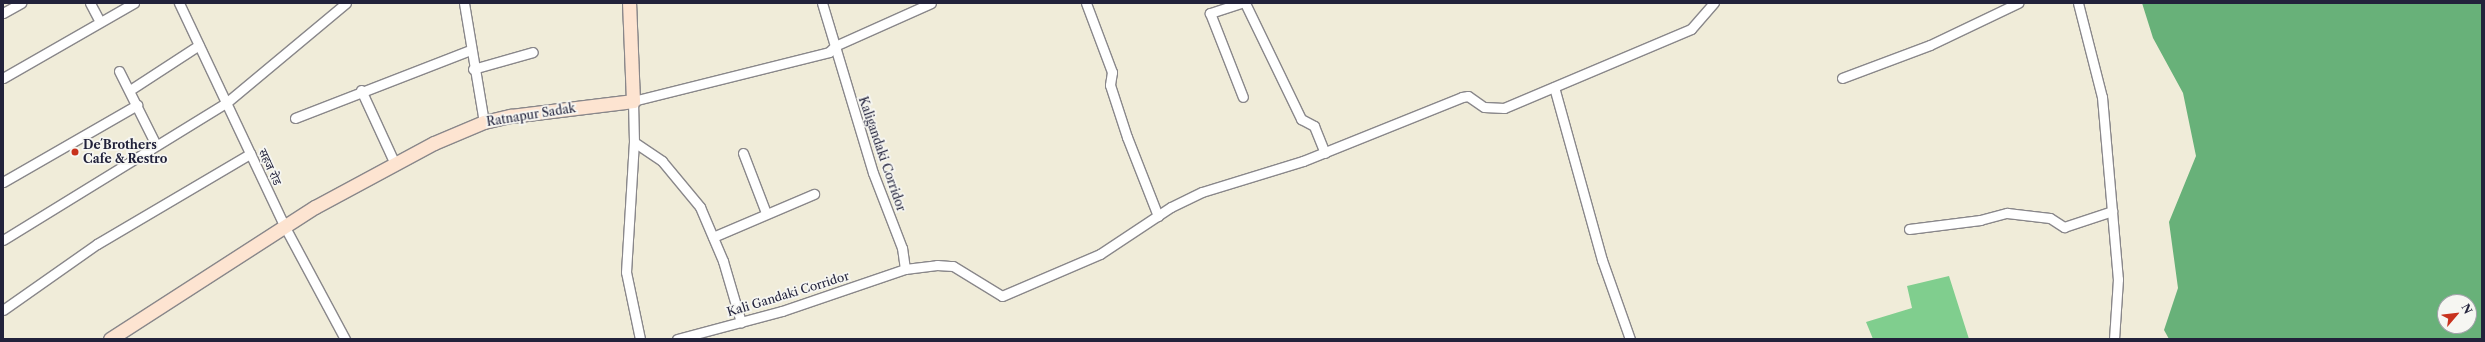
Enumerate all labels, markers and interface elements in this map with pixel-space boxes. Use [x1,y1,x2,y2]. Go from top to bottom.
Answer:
street label: Kaligandaki Corridor [856,95,908,213]
street label: Ratnapur Sadak [485,101,577,129]
place label: De´Brothers Cafe & Restro [83,138,167,166]
marker: De´Brothers Cafe & Restro [70,147,80,157]
street label: सहज रोड [255,147,285,187]
street label: Kali Gandaki Corridor [725,269,851,319]
north arrow [2437,294,2477,334]
text: N [2458,301,2475,316]

